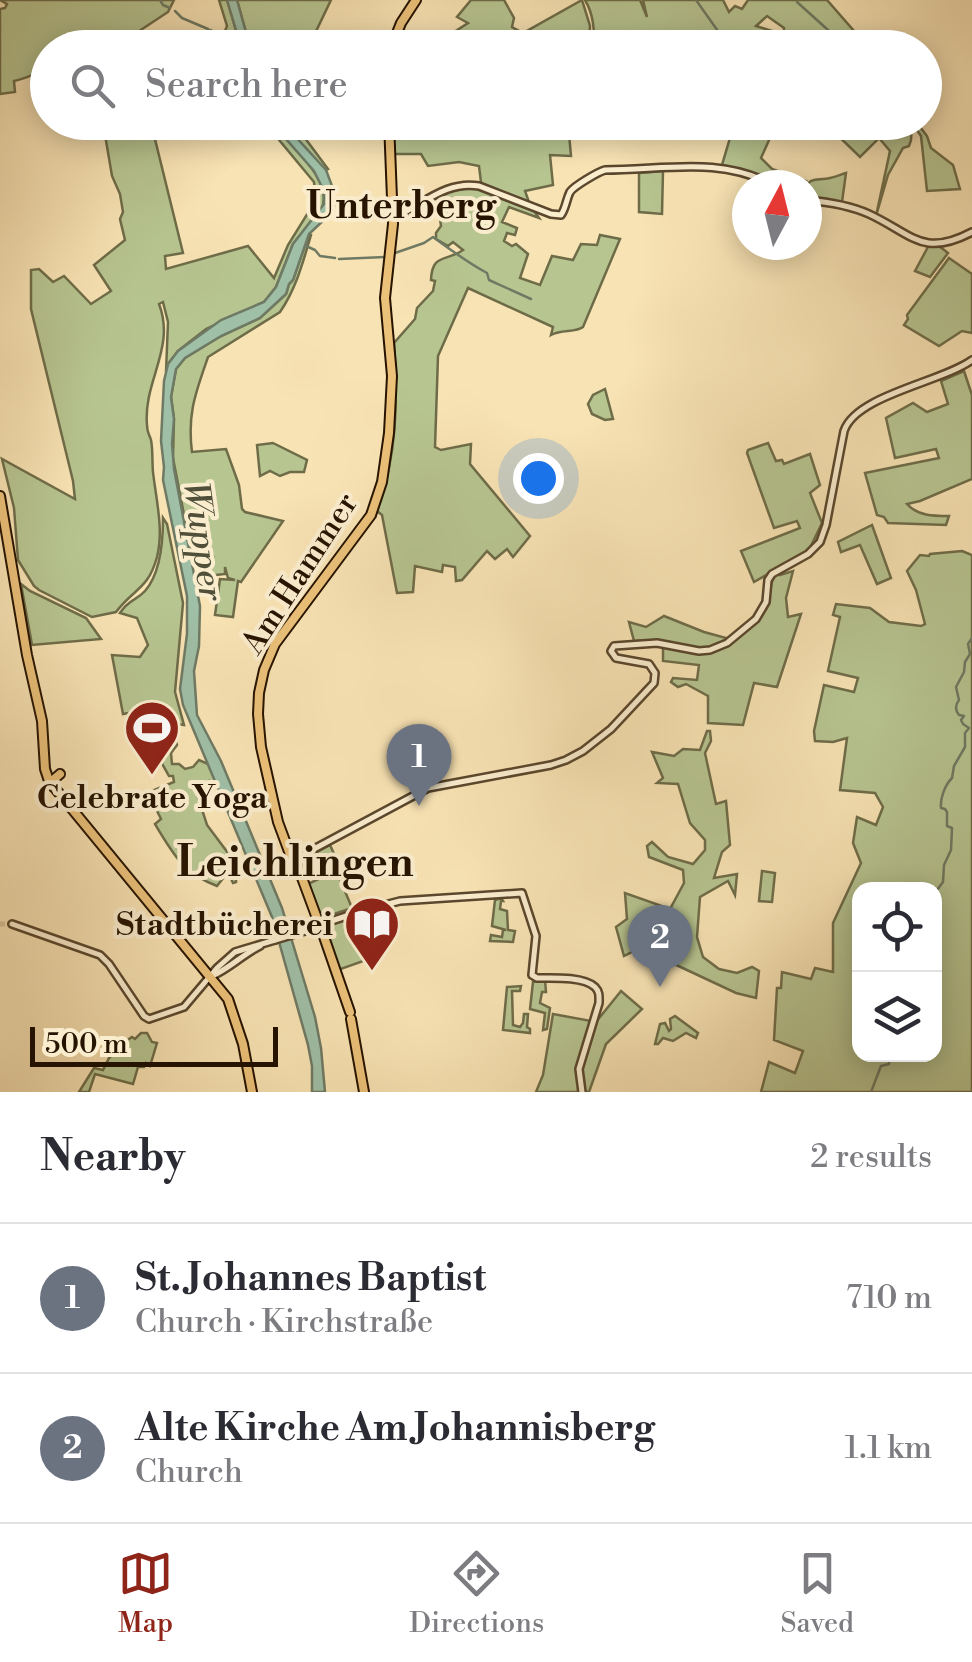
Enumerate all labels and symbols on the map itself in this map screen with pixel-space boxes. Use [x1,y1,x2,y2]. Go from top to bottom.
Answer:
north arrow [732,170,822,260]
district label: Unterberg [306,183,497,230]
your location [513,453,564,504]
water label: Wupper [173,479,232,605]
street label: Am Hammer [232,485,367,663]
sports icon: Celebrate Yoga [122,698,182,777]
pin: 1 [386,724,452,806]
place label: Celebrate Yoga [37,778,268,818]
district label: Leichlingen [176,837,414,890]
library icon: Stadtbücherei [342,894,402,973]
pin: 2 [628,904,692,987]
place label: Stadtbücherei [116,905,333,945]
scale bar [30,1022,278,1066]

